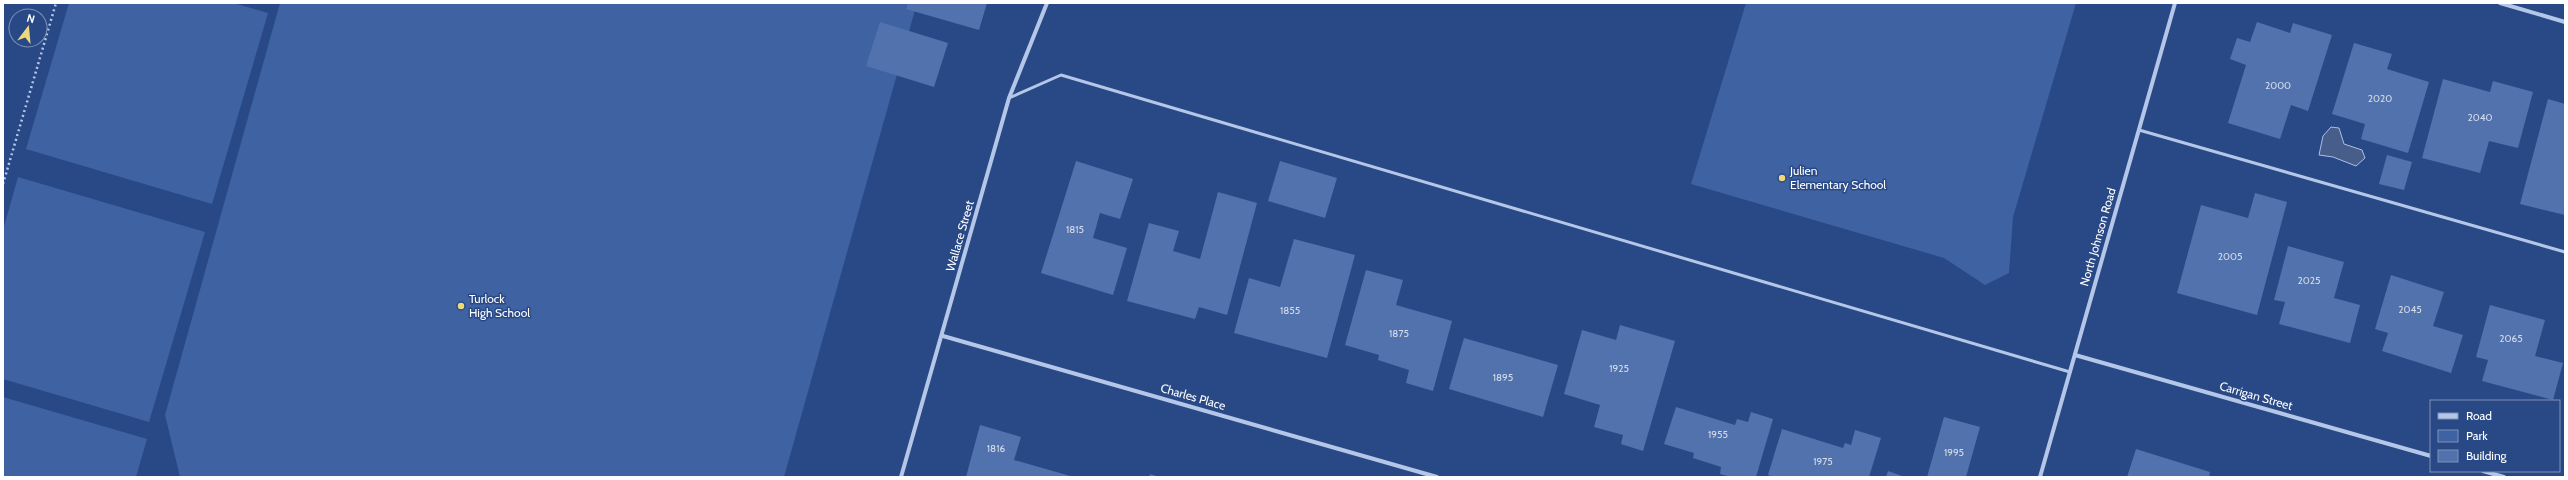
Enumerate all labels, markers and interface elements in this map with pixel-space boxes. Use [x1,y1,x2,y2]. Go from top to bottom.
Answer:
north arrow [8,8,48,48]
text: N [25,11,36,26]
house number: 2000 [2265,79,2291,92]
house number: 2020 [2368,92,2392,105]
house number: 2040 [2468,111,2493,124]
place label: Julien Elementary School [1789,163,1886,192]
marker: Julien Elementary School [1777,173,1787,183]
street label: North Johnson Road [2076,186,2119,288]
street label: Wallace Street [942,199,977,273]
house number: 1815 [1066,223,1084,236]
house number: 2005 [2218,250,2242,263]
house number: 2025 [2298,274,2320,287]
place label: Turlock High School [469,291,530,320]
marker: Turlock High School [456,301,466,311]
house number: 2045 [2398,303,2422,316]
house number: 1855 [1280,304,1300,317]
house number: 1875 [1389,327,1409,340]
house number: 2065 [2499,332,2523,345]
house number: 1925 [1609,362,1629,375]
house number: 1895 [1493,371,1513,384]
street label: Carrigan Street [2218,378,2294,413]
street label: Charles Place [1159,380,1227,413]
legend [2430,400,2560,472]
text: Road [2466,408,2492,423]
house number: 1955 [1708,428,1728,441]
text: Park [2466,428,2488,443]
house number: 1816 [987,442,1005,455]
house number: 1995 [1944,446,1964,459]
text: Building [2466,448,2508,463]
house number: 1975 [1813,455,1833,468]

